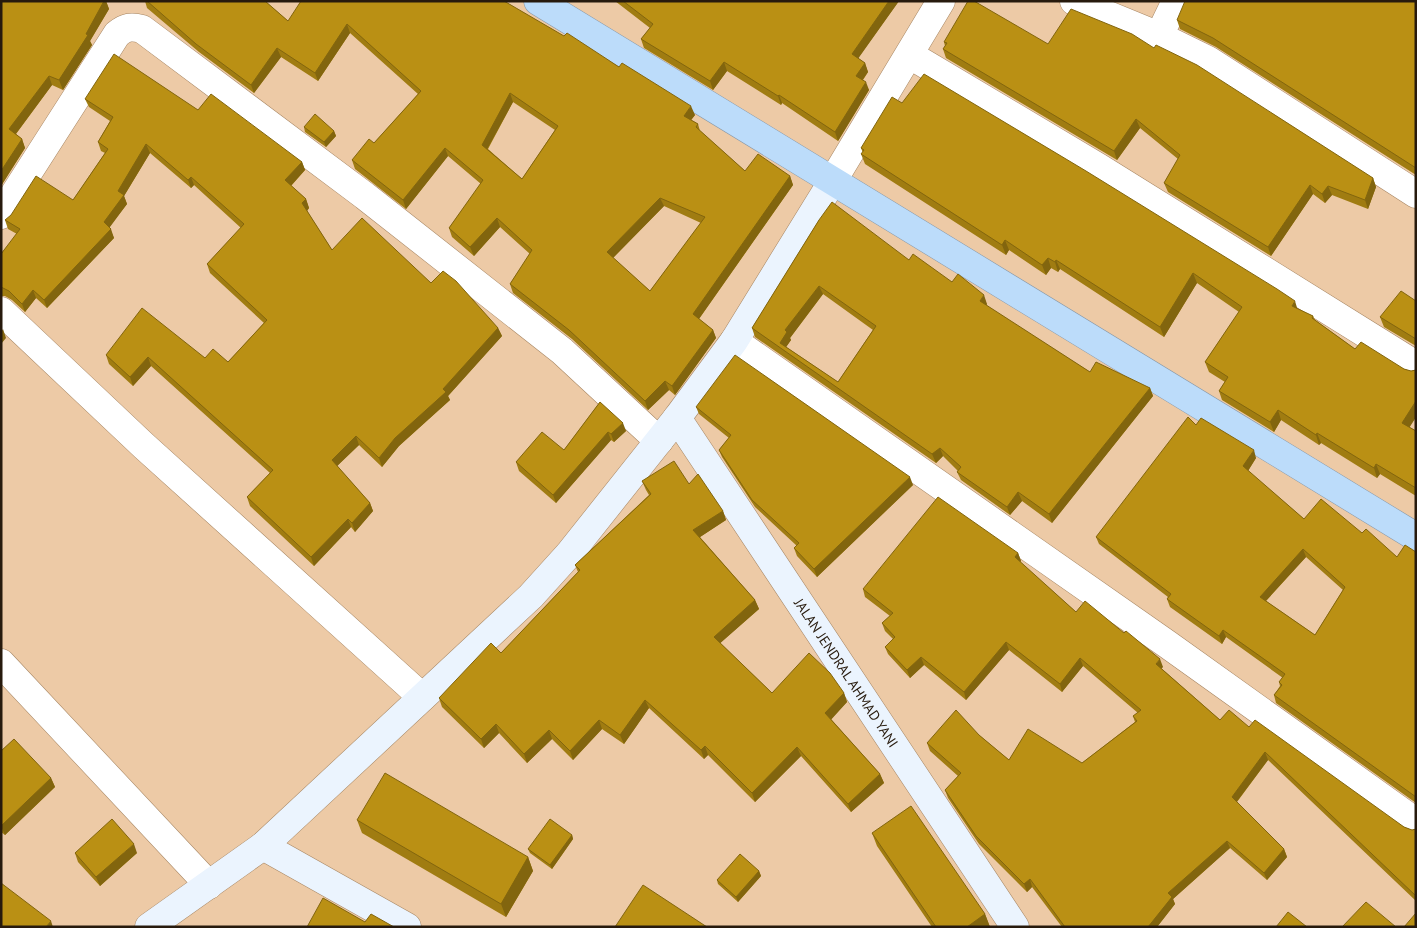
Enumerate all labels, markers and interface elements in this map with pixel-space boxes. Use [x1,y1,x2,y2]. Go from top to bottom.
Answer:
street label: JALAN JENDRAL AHMAD YANI [790,594,902,751]

